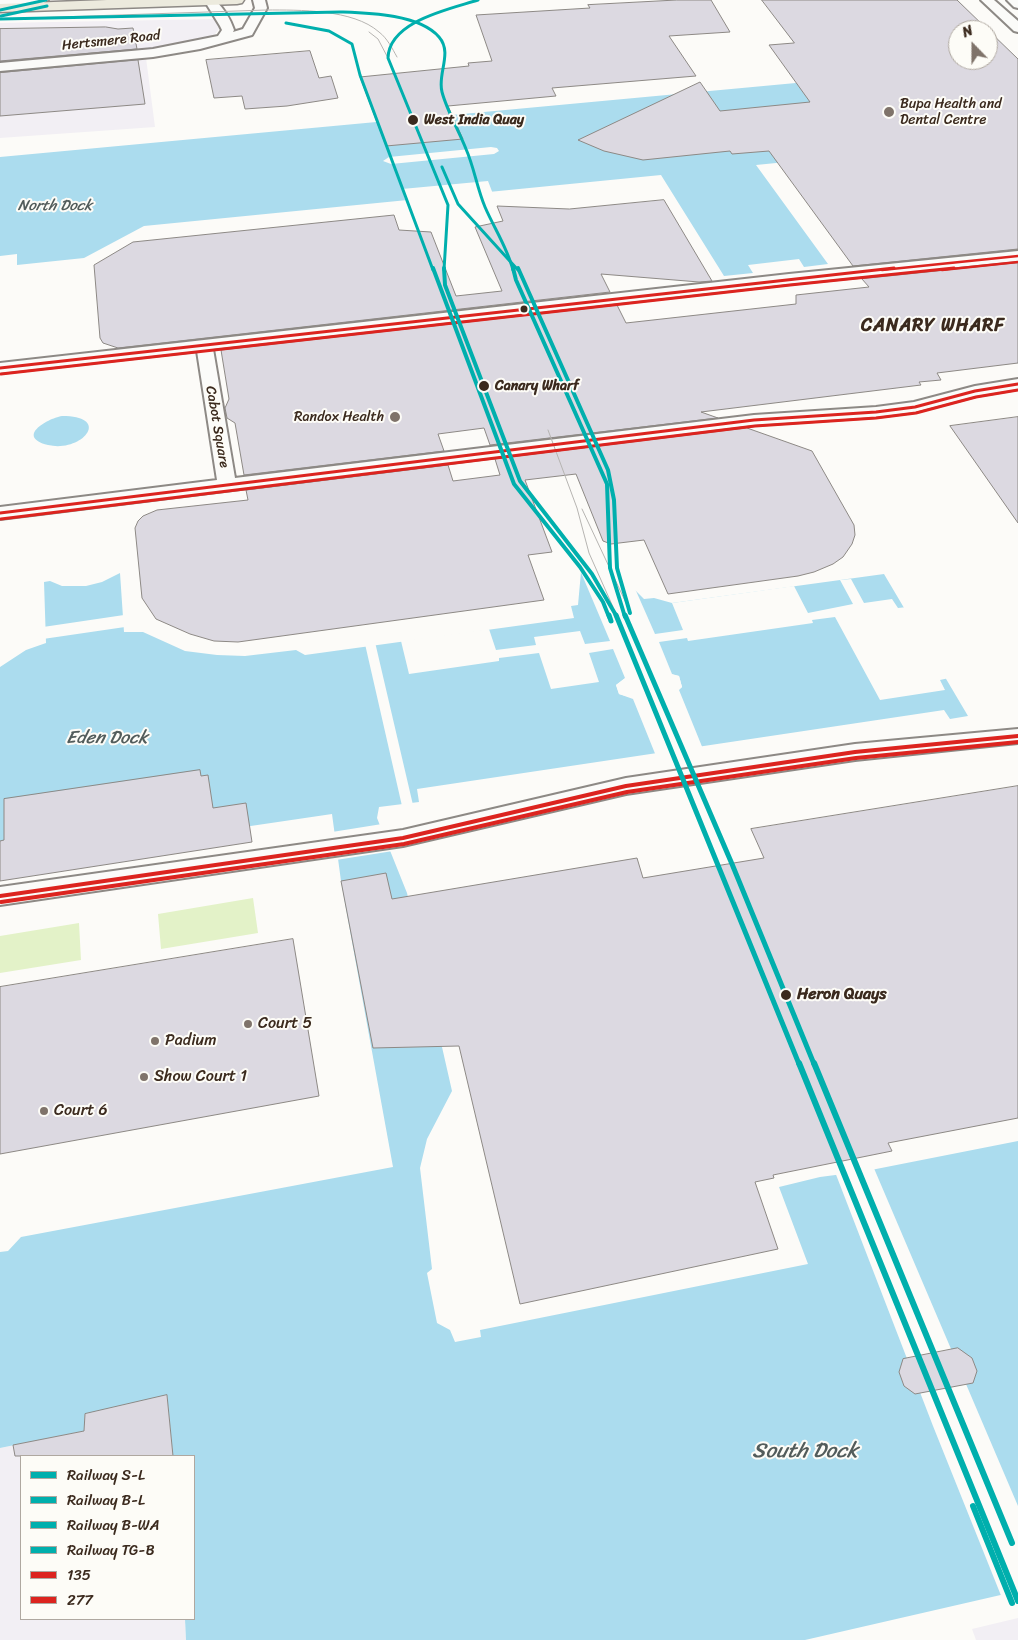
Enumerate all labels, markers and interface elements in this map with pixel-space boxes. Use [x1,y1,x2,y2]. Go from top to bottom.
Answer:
text: N [958,18,977,45]
north arrow [948,20,998,70]
street label: Hertsmere Road [61,27,161,55]
place label: Bupa Health and Dental Centre [900,96,1002,128]
marker: Bupa Health and Dental Centre [882,105,896,119]
place label: West India Quay [424,112,524,128]
marker: West India Quay [406,113,420,127]
water label: North Dock [18,197,92,215]
unlabelled marker [519,304,529,314]
district label: CANARY WHARF [860,315,1006,337]
place label: Canary Wharf [495,378,579,394]
marker: Canary Wharf [477,379,491,393]
street label: Cabot Square [202,385,232,469]
place label: Randox Health [294,409,384,425]
marker: Randox Health [388,410,402,424]
water label: Eden Dock [66,727,148,749]
place label: Heron Quays [797,985,887,1005]
marker: Heron Quays [779,988,793,1002]
place label: Court 5 [258,1014,312,1034]
marker: Court 5 [242,1018,254,1030]
place label: Padium [165,1031,216,1051]
marker: Padium [149,1035,161,1047]
place label: Show Court 1 [154,1067,247,1087]
marker: Show Court 1 [138,1071,150,1083]
place label: Court 6 [54,1101,107,1121]
marker: Court 6 [38,1105,50,1117]
water label: South Dock [752,1439,858,1465]
legend [20,1455,195,1620]
text: Railway S-L [67,1462,145,1488]
text: Railway B-L [67,1487,145,1513]
text: Railway B-WA [67,1512,160,1538]
text: Railway TG-B [67,1537,155,1563]
text: 135 [67,1562,91,1588]
text: 277 [67,1587,93,1613]

